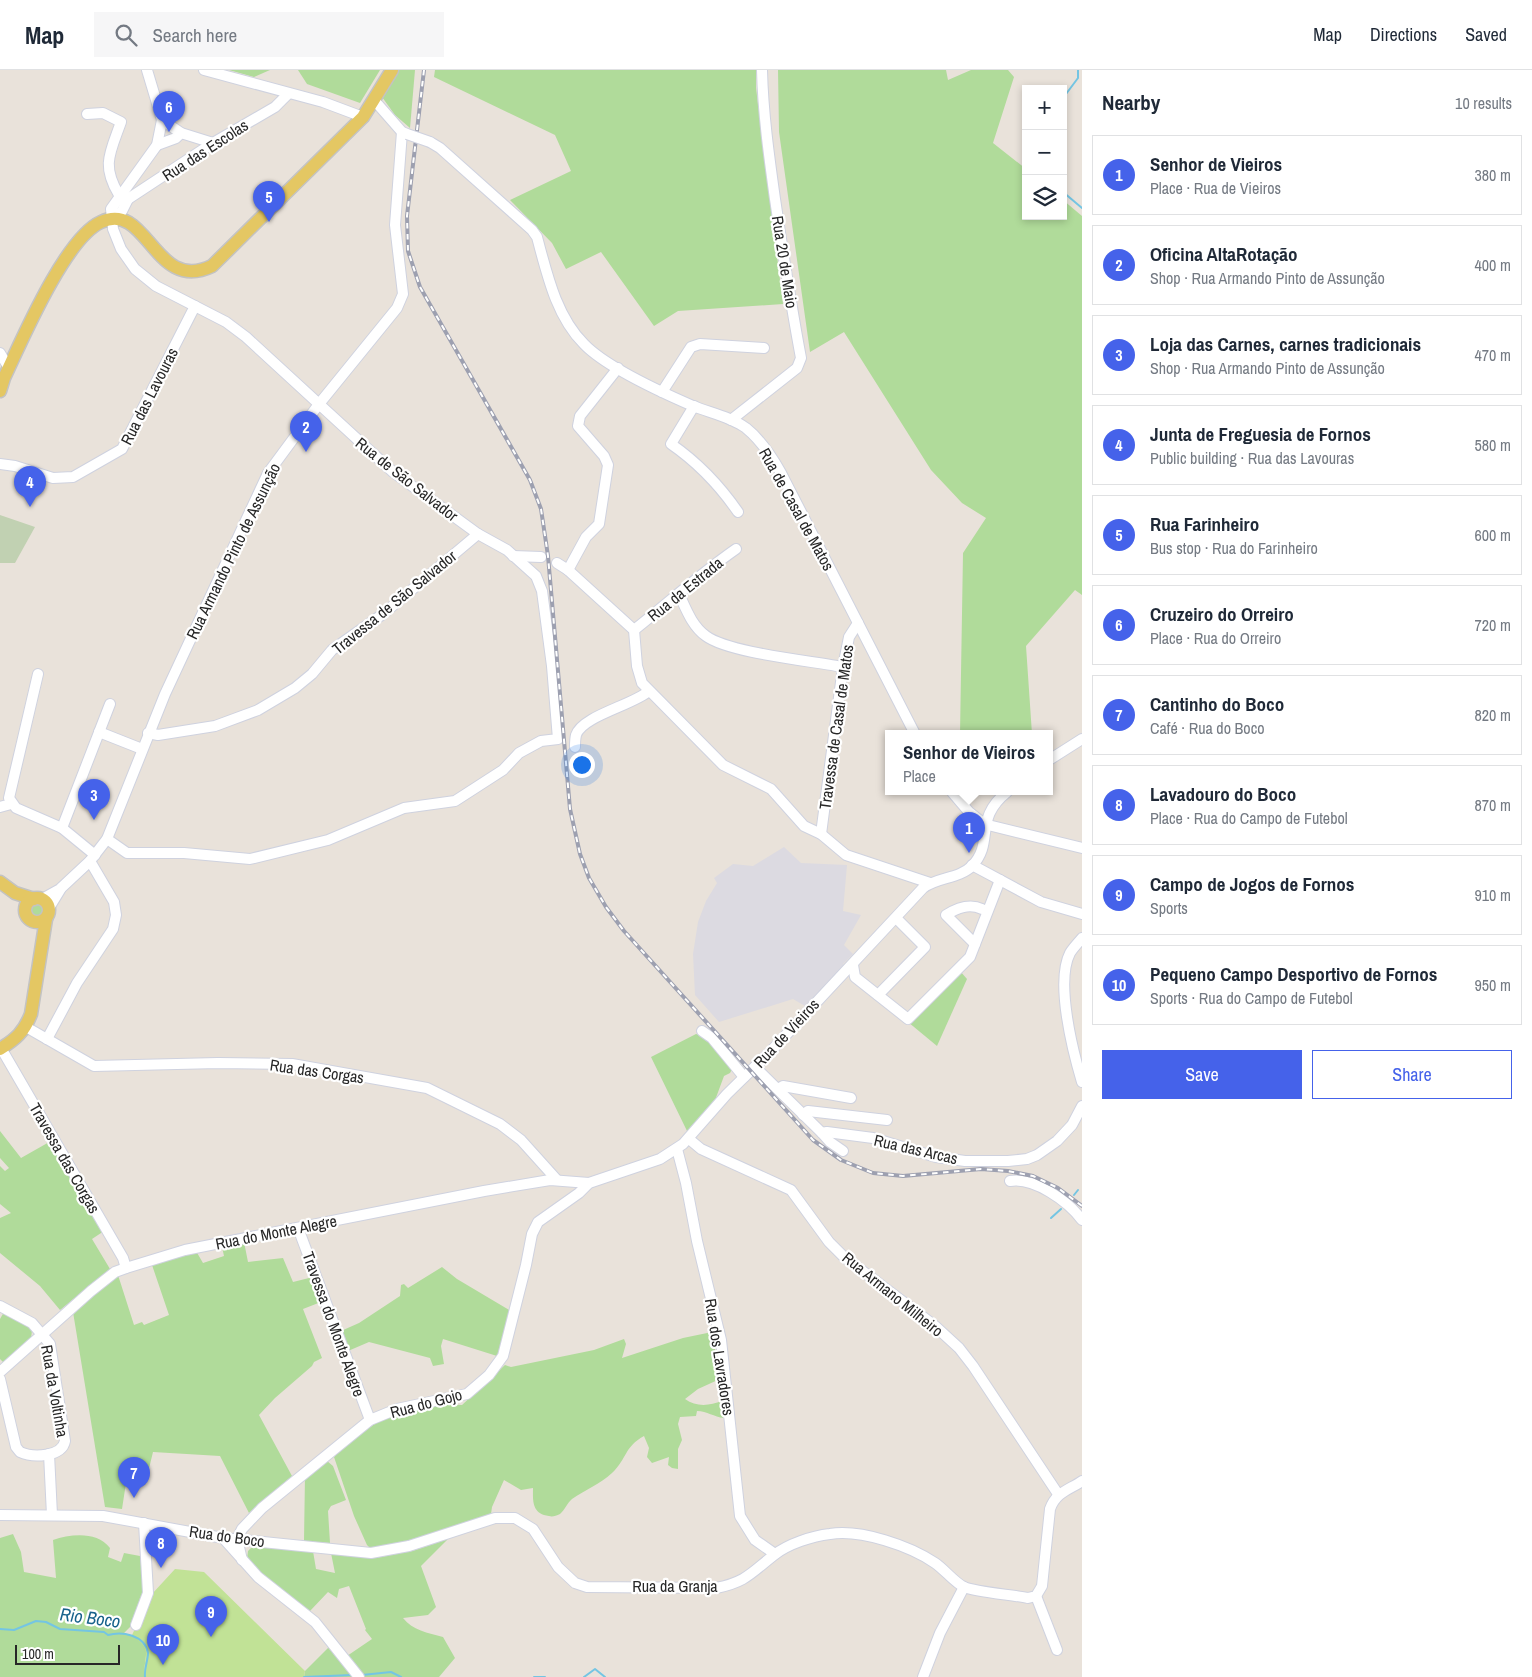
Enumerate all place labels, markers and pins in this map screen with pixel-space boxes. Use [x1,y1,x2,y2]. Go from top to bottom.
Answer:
pin: 6 [153,91,185,132]
pin: 5 [253,181,285,222]
pin: 2 [290,411,322,452]
pin: 4 [14,466,46,507]
pin: 3 [78,779,110,820]
pin: 1 [953,812,985,853]
pin: 7 [118,1457,150,1498]
pin: 8 [145,1527,177,1568]
pin: 9 [195,1596,227,1637]
pin: 10 [147,1624,179,1665]

